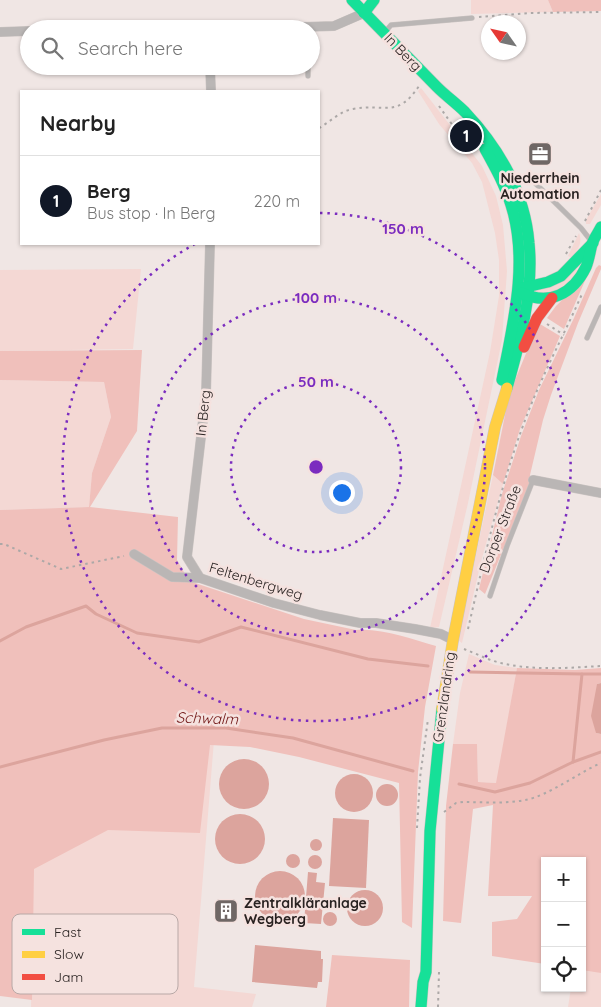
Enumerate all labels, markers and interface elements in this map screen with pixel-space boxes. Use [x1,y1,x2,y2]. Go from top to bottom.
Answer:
north arrow [481,15,526,60]
search box [20,20,320,75]
street label: In Berg [380,29,426,75]
icon: search [38,34,66,62]
text: Search here [78,36,183,60]
text: Nearby [40,110,116,136]
pin: 1 [450,117,482,155]
office icon: Niederrhein Automation [527,141,553,167]
place label: Niederrhein Automation [500,169,580,203]
text: Berg [87,179,131,203]
text: 1 [53,191,59,211]
text: 220 m [254,191,300,211]
text: Bus stop · In Berg [87,203,215,223]
text: 150 m [382,219,424,238]
text: 100 m [295,288,337,307]
text: 50 m [298,372,334,391]
street label: In Berg [192,389,214,437]
centre of rings [307,458,325,476]
your location [329,480,355,506]
street label: Dorper Straße [475,483,525,575]
street label: Feltenbergweg [207,558,305,604]
street label: Grenzlandring [429,651,459,743]
water label: Schwalm [176,707,239,729]
map controls [541,857,586,992]
button: + [541,857,586,902]
place label: Zentralkläranlage Wegberg [244,894,367,928]
building icon: Zentralkläranlage Wegberg [213,898,239,924]
button: − [541,902,586,947]
legend [12,914,178,994]
text: Fast [54,923,82,941]
text: Slow [54,945,84,963]
button: locate [541,947,586,992]
text: Jam [54,968,83,986]

